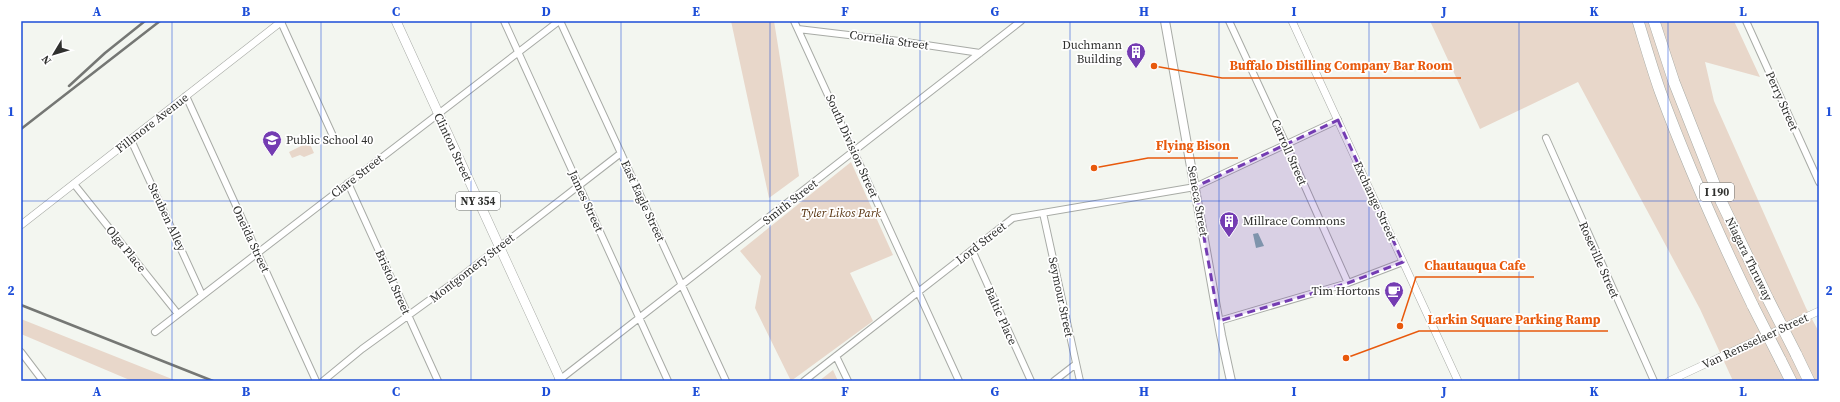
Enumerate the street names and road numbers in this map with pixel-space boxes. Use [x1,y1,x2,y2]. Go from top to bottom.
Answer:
street label: Cornelia Street [848,27,930,53]
street label: Perry Street [1762,69,1802,133]
street label: Fillmore Avenue [112,90,192,156]
street label: South Division Street [822,92,882,200]
street label: Clinton Street [430,110,476,184]
street label: Carroll Street [1267,116,1311,188]
street label: Clare Street [328,151,386,201]
street label: East Eagle Street [617,158,669,244]
street label: Exchange Street [1350,159,1400,243]
street label: Seneca Street [1184,164,1212,238]
street label: James Street [564,167,607,234]
street label: Smith Street [759,175,821,228]
street label: Steuben Alley [144,180,190,254]
road number: I 190 [1700,183,1734,201]
road number: NY 354 [456,192,500,210]
street label: Oneida Street [229,203,274,275]
street label: Niagara Thruway [1722,214,1777,304]
street label: Lord Street [953,218,1009,268]
street label: Roseville Street [1575,219,1623,301]
street label: Olga Place [102,222,150,276]
street label: Montgomery Street [426,230,518,306]
street label: Bristol Street [372,247,414,317]
street label: Seymour Street [1045,255,1077,339]
street label: Baltic Place [981,284,1021,348]
street label: Van Rensselaer Street [1699,309,1811,373]

